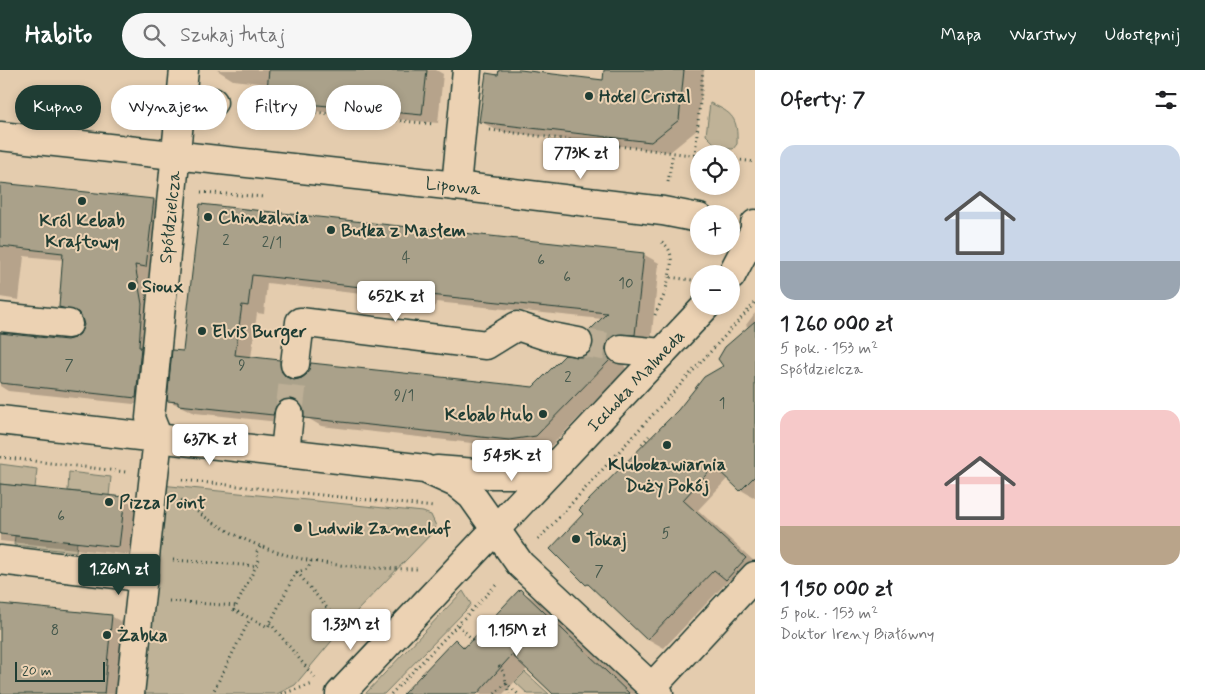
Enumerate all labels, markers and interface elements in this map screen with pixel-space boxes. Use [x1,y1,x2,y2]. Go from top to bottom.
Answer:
search box [122,13,472,58]
text: Habito [25,20,92,51]
icon: search [140,21,168,49]
text: Szukaj tutaj [180,23,285,48]
text: Mapa [941,23,982,47]
text: Warstwy [1010,23,1077,47]
text: Udostępnij [1105,23,1180,47]
chip: Kupno [15,85,101,130]
chip: Wynajem [111,85,227,130]
chip: Filtry [237,85,316,130]
chip: Nowe [326,85,401,130]
place label: Hotel Cristal [599,85,691,109]
text: Oferty: 7 [780,86,865,114]
icon: filters [1152,86,1180,114]
marker: Hotel Cristal [583,90,595,102]
pin: 773K zł [535,138,627,180]
text: 773K zł [554,143,608,164]
map controls [690,145,740,315]
button: locate [690,145,740,195]
street label: Spółdzielcza [154,169,187,265]
street label: Lipowa [424,172,482,202]
icon: home [935,178,1025,268]
marker: Król Kebab Kraftowy [76,195,88,207]
button: + [690,205,740,255]
place label: Chinkalnia [218,206,309,230]
place label: Król Kebab Kraftowy [39,209,125,254]
marker: Chinkalnia [202,211,214,223]
place label: Bułka z Masłem [341,219,466,243]
marker: Bułka z Masłem [325,224,337,236]
house number: 2 [222,231,230,251]
house number: 2/1 [262,233,282,253]
house number: 4 [402,248,411,268]
house number: 6 [537,251,545,271]
button: − [690,265,740,315]
house number: 6 [563,268,571,288]
house number: 10 [618,274,634,294]
place label: Sioux [142,275,184,299]
marker: Sioux [126,280,138,292]
pin: 652K zł [350,280,442,323]
text: 652K zł [368,286,424,307]
text: 1 260 000 zł [780,310,893,338]
place label: Elvis Burger [212,320,307,346]
marker: Elvis Burger [196,325,208,337]
street label: Icchoka Malmeda [582,325,691,438]
text: 5 pok. · 153 m² [780,338,878,359]
house number: 7 [64,356,74,376]
house number: 9 [238,356,246,376]
text: Spółdzielcza [780,359,863,380]
house number: 2 [564,368,572,388]
house number: 9/1 [394,386,414,406]
house number: 1 [719,394,725,414]
place label: Kebab Hub [445,403,533,427]
marker: Kebab Hub [537,408,549,420]
pin: 637K zł [164,424,256,466]
text: 637K zł [183,429,237,450]
marker: Klubokawiarnia Duży Pokój [661,439,673,451]
pin: 545K zł [466,440,558,482]
icon: home [935,443,1025,533]
text: 545K zł [483,445,541,466]
place label: Klubokawiarnia Duży Pokój [608,453,726,498]
place label: Pizza Point [119,491,206,515]
marker: Pizza Point [103,496,115,508]
house number: 6 [57,507,65,527]
place label: Ludwik Zamenhof [308,517,451,541]
marker: Ludwik Zamenhof [292,522,304,534]
house number: 5 [661,524,671,544]
place label: Tokaj [586,528,626,552]
marker: Tokaj [570,533,582,545]
pin: 1.26M zł [67,554,171,596]
text: 1.26M zł [89,559,149,580]
house number: 7 [594,562,604,582]
text: 1 150 000 zł [780,575,893,603]
text: 5 pok. · 153 m² [780,603,878,624]
pin: 1.33M zł [299,608,403,651]
text: 1.33M zł [323,614,379,635]
pin: 1.15M zł [465,614,569,657]
text: 1.15M zł [488,620,546,641]
house number: 8 [51,621,59,641]
place label: Żabka [117,624,168,648]
text: Doktor Ireny Białówny [780,624,934,645]
marker: Żabka [101,629,113,641]
scale bar [15,659,105,682]
text: 20 m [22,662,52,680]

